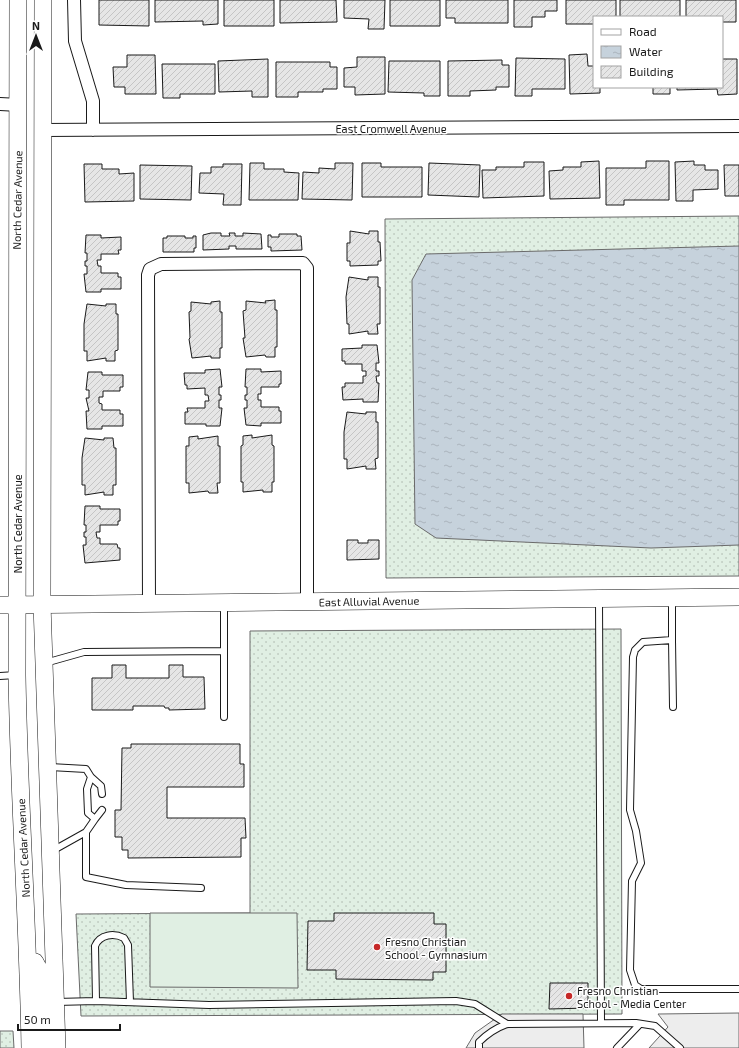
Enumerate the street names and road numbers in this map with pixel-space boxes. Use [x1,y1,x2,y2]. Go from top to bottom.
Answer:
street label: East Cromwell Avenue [335,122,447,135]
street label: North Cedar Avenue [10,150,24,250]
street label: North Cedar Avenue [11,474,24,574]
street label: East Alluvial Avenue [319,594,419,608]
street label: North Cedar Avenue [14,798,32,898]

